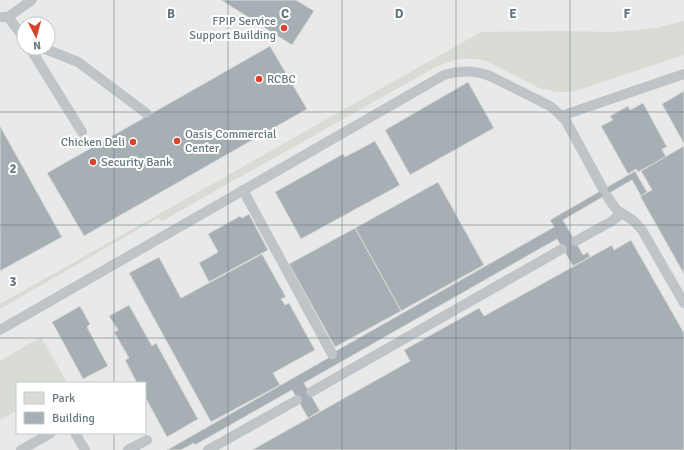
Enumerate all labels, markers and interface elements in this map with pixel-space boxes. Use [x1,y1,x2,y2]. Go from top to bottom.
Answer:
text: B [167,6,175,22]
text: C [281,6,289,22]
text: D [395,6,404,22]
text: E [509,6,517,22]
text: F [624,6,631,22]
place label: FPIP Service Support Building [189,14,276,43]
north arrow [16,16,56,56]
marker: FPIP Service Support Building [279,23,289,33]
text: N [33,39,41,52]
place label: RCBC [267,72,296,87]
marker: RCBC [254,74,264,84]
place label: Oasis Commercial Center [185,127,277,156]
place label: Chicken Deli [61,135,125,150]
marker: Oasis Commercial Center [172,136,182,146]
marker: Chicken Deli [128,137,138,147]
place label: Security Bank [101,155,172,170]
marker: Security Bank [88,157,98,167]
text: 2 [9,161,17,177]
text: 3 [9,274,17,290]
legend [16,382,146,434]
text: Park [52,391,75,406]
text: Building [52,411,95,426]

